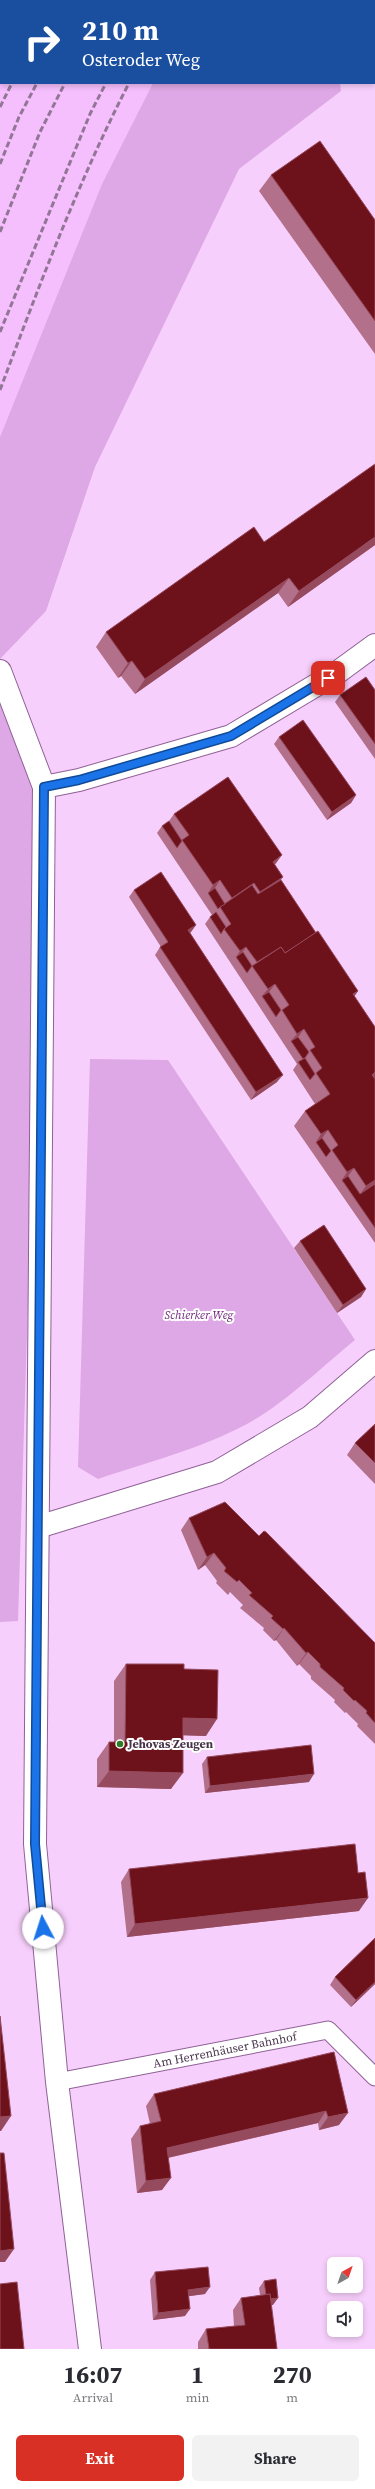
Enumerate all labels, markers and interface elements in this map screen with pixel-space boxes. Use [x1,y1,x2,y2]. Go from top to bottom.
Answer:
text: 210 m [82,11,159,49]
icon: right [16,16,68,68]
text: Osteroder Weg [82,47,200,72]
pin [311,661,345,695]
icon: arrive [317,667,339,689]
park label: Schierker Weg [165,1307,235,1323]
place label: Jehovas Zeugen [127,1736,214,1752]
marker: Jehovas Zeugen [115,1739,125,1749]
position arrow [22,1907,64,1949]
street label: Am Herrenhäuser Bahnhof [152,2028,300,2072]
north arrow [327,2257,363,2293]
map controls [327,2257,363,2337]
button: sound [327,2301,363,2337]
text: 16:07 [63,2358,123,2391]
text: 1 [191,2358,204,2391]
text: 270 [273,2358,312,2391]
text: Arrival [73,2389,113,2406]
text: min [186,2389,209,2406]
text: m [286,2389,298,2406]
button: Exit [16,2435,184,2481]
button: Share [192,2435,359,2481]

